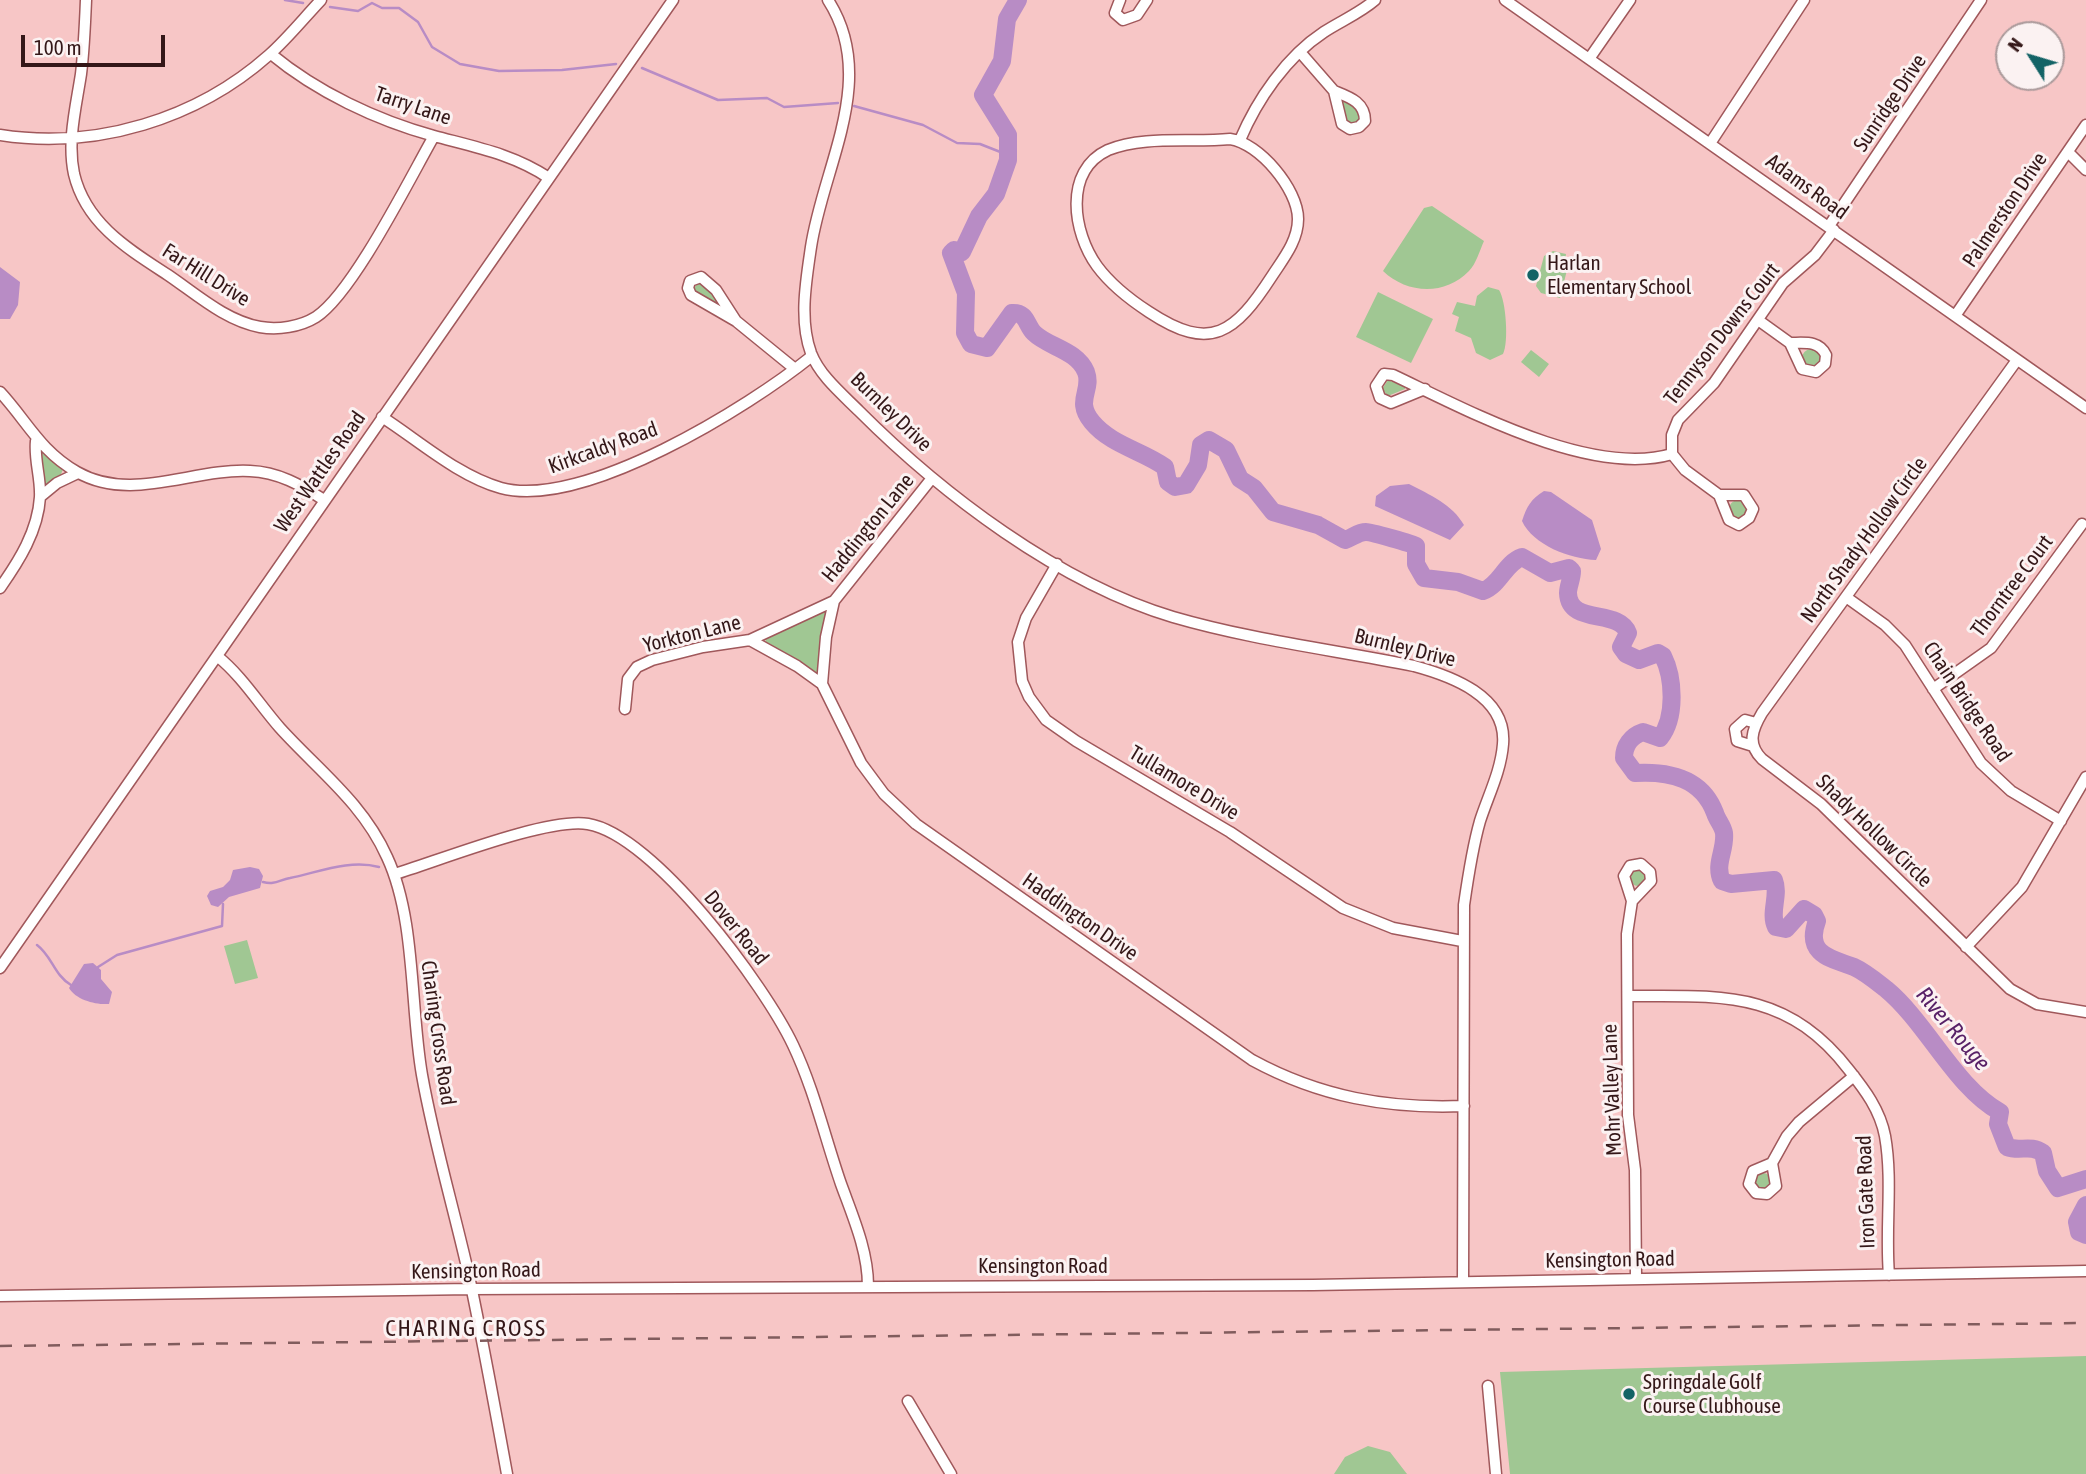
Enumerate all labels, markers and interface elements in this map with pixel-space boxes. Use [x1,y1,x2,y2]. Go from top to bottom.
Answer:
scale bar [24,21,168,65]
north arrow [1995,21,2065,91]
text: N [2003,33,2027,56]
text: 100 m [34,35,82,59]
street label: Sunridge Drive [1848,50,1932,156]
street label: Tarry Lane [372,81,454,131]
street label: Palmerston Drive [1957,148,2053,272]
street label: Adams Road [1761,149,1853,225]
street label: Far Hill Drive [157,238,255,312]
place label: Harlan Elementary School [1547,250,1691,300]
street label: Tennyson Downs Court [1659,258,1785,410]
marker: Harlan Elementary School [1525,267,1541,283]
street label: Burnley Drive [845,367,937,457]
street label: West Wattles Road [269,407,371,537]
street label: Kirkcaldy Road [545,417,661,479]
street label: North Shady Hollow Circle [1795,452,1933,628]
street label: Haddington Lane [817,469,919,587]
street label: Thorntree Court [1966,530,2058,642]
street label: Yorkton Lane [641,610,743,658]
street label: Burnley Drive [1352,623,1458,673]
street label: Chain Bridge Road [1918,637,2016,767]
street label: Tullamore Drive [1125,740,1243,826]
street label: Shady Hollow Circle [1811,769,1937,893]
street label: Haddington Drive [1017,868,1143,966]
street label: Dover Road [698,886,774,970]
street label: Charing Cross Road [415,959,461,1107]
water label: River Rouge [1910,982,1996,1076]
street label: Mohr Valley Lane [1597,1024,1627,1156]
street label: Iron Gate Road [1851,1135,1881,1249]
street label: Kensington Road [1545,1246,1675,1274]
street label: Kensington Road [978,1253,1108,1279]
street label: Kensington Road [411,1257,541,1285]
district label: CHARING CROSS [387,1315,545,1343]
place label: Springdale Golf Course Clubhouse [1643,1369,1781,1419]
marker: Springdale Golf Course Clubhouse [1621,1386,1637,1402]

